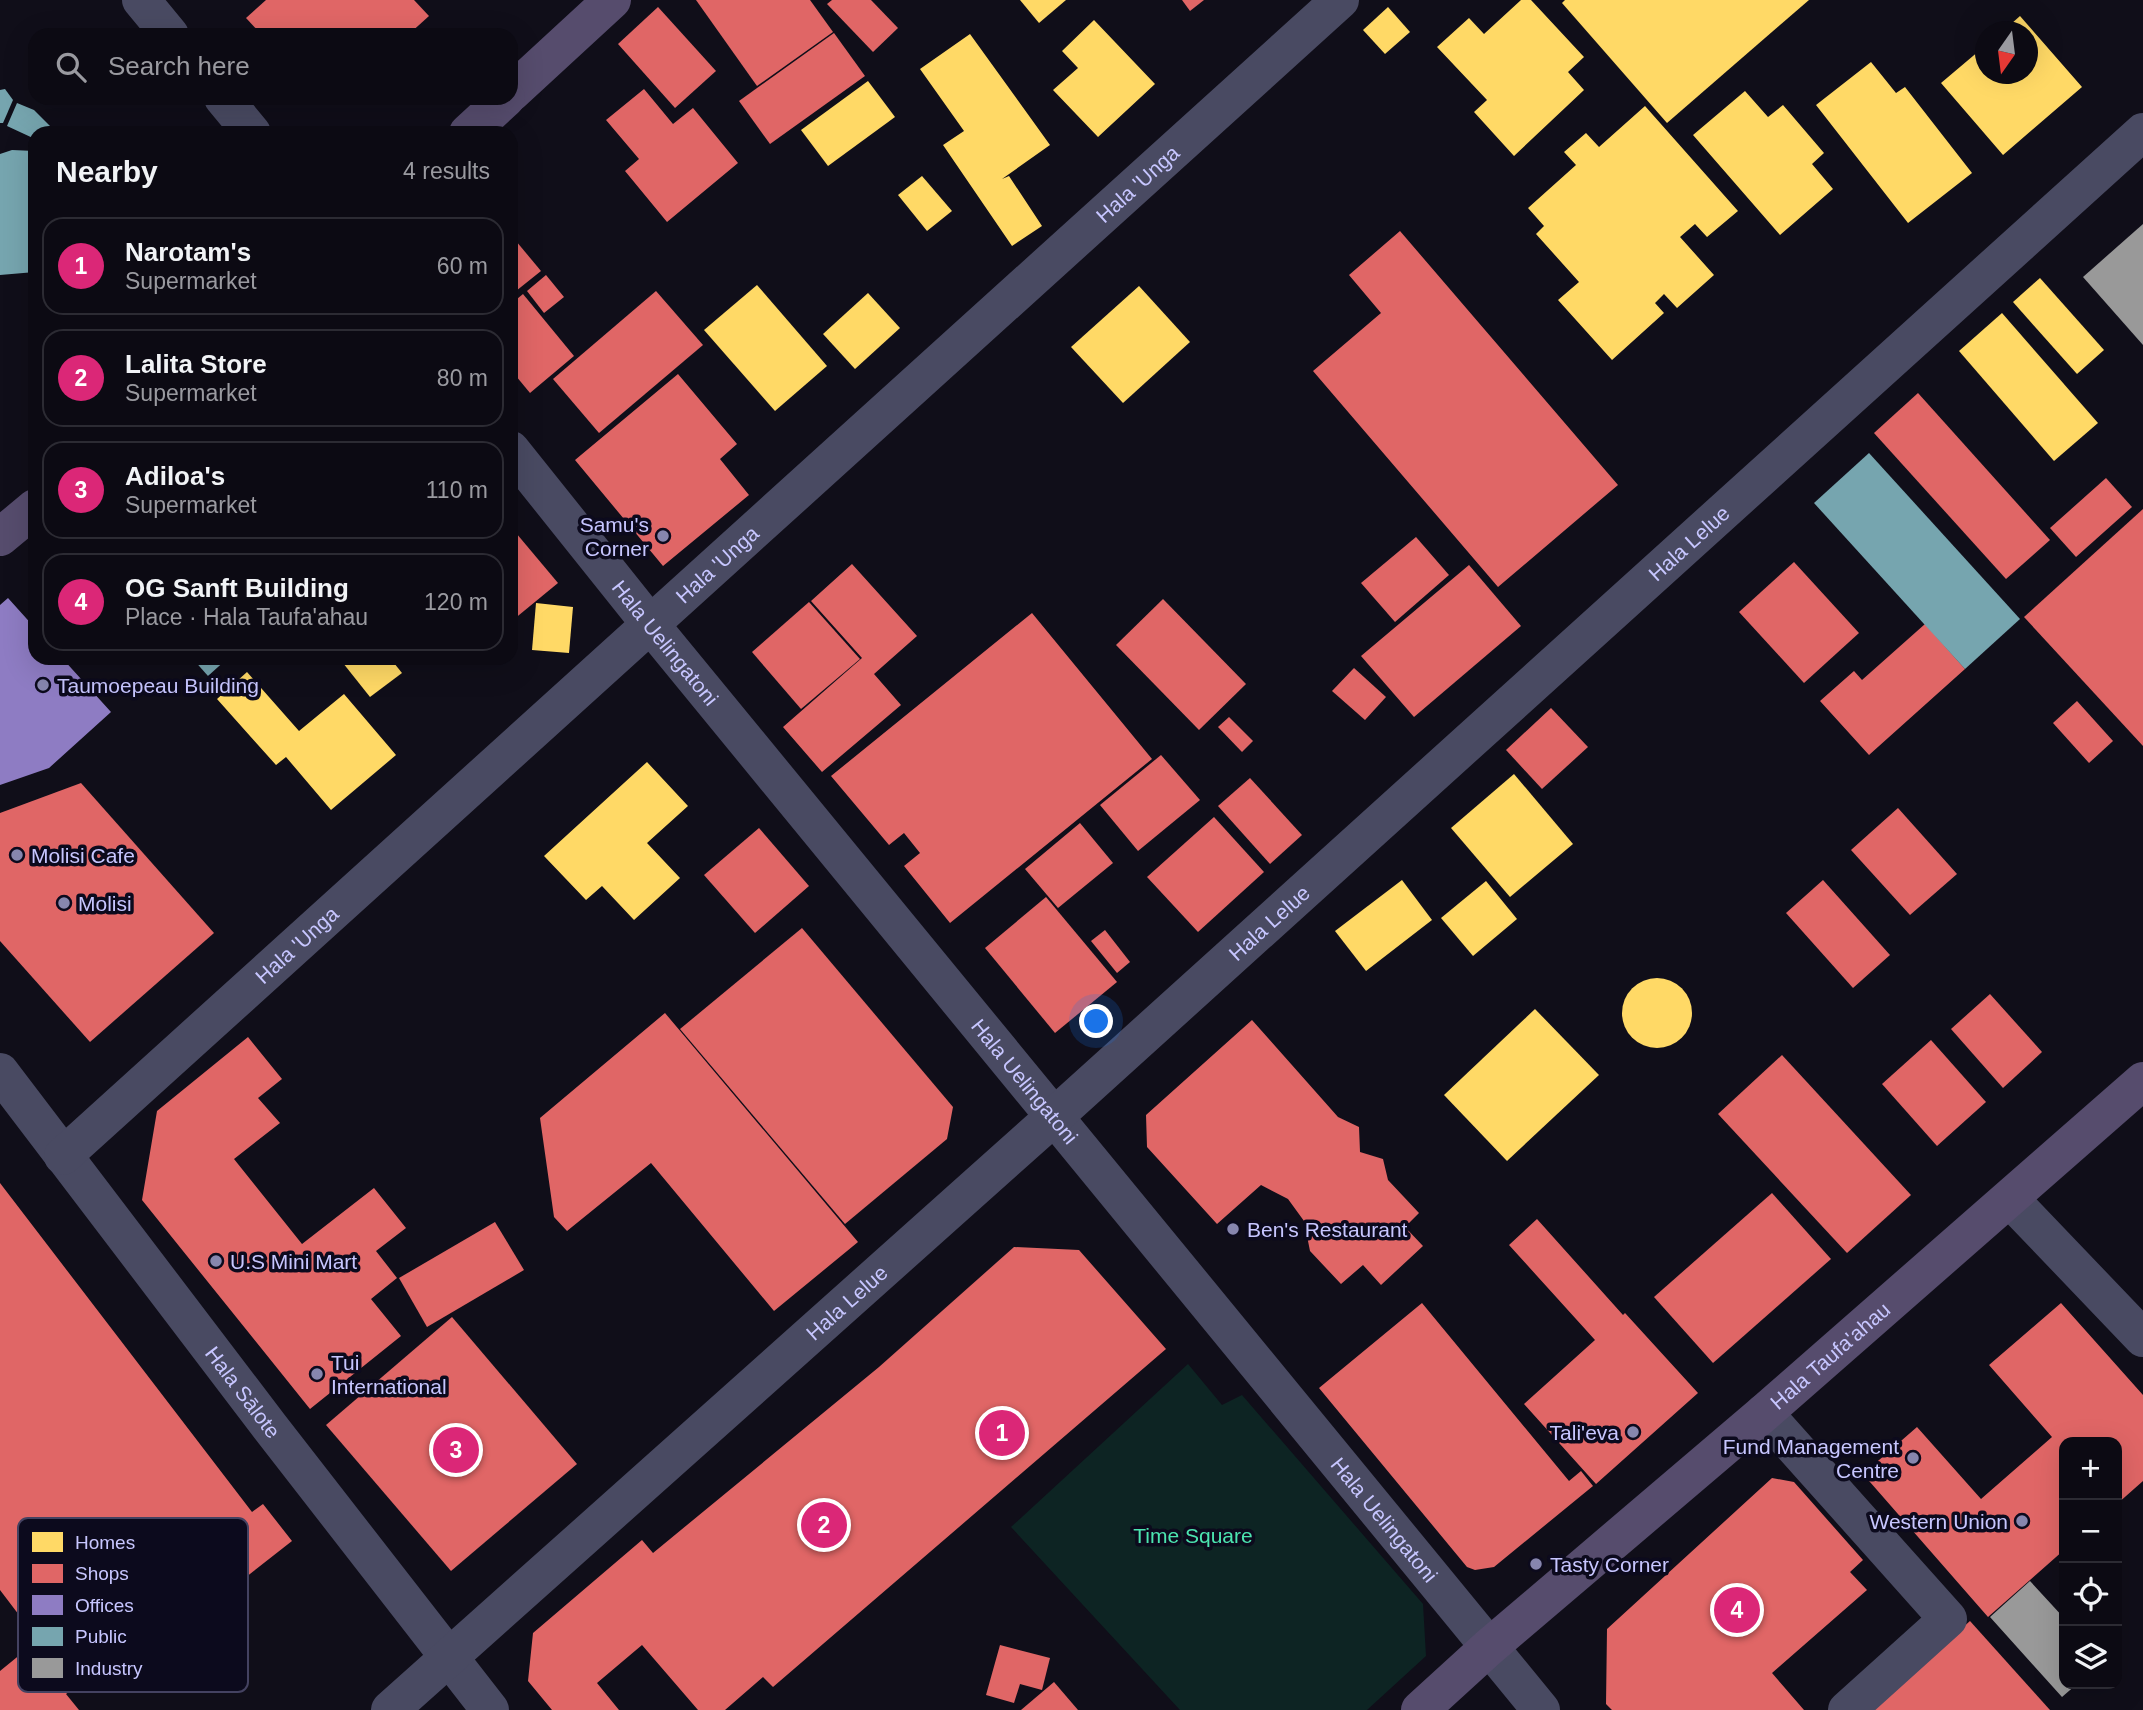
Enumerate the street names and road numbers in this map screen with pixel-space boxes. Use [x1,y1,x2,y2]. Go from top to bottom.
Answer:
street label: Hala 'Unga [1091,140,1183,227]
street label: Hala Lelue [1644,501,1734,585]
street label: Hala 'Unga [671,521,763,607]
street label: Hala Uelingatoni [608,576,723,710]
street label: Hala Lelue [1224,880,1314,965]
street label: Hala 'Unga [251,901,343,988]
street label: Hala Uelingatoni [967,1014,1083,1148]
street label: Hala Lelue [801,1260,892,1344]
street label: Hala Taufa'ahau [1765,1297,1894,1414]
street label: Hala Sālote [201,1342,285,1442]
street label: Hala Uelingatoni [1327,1453,1442,1586]

